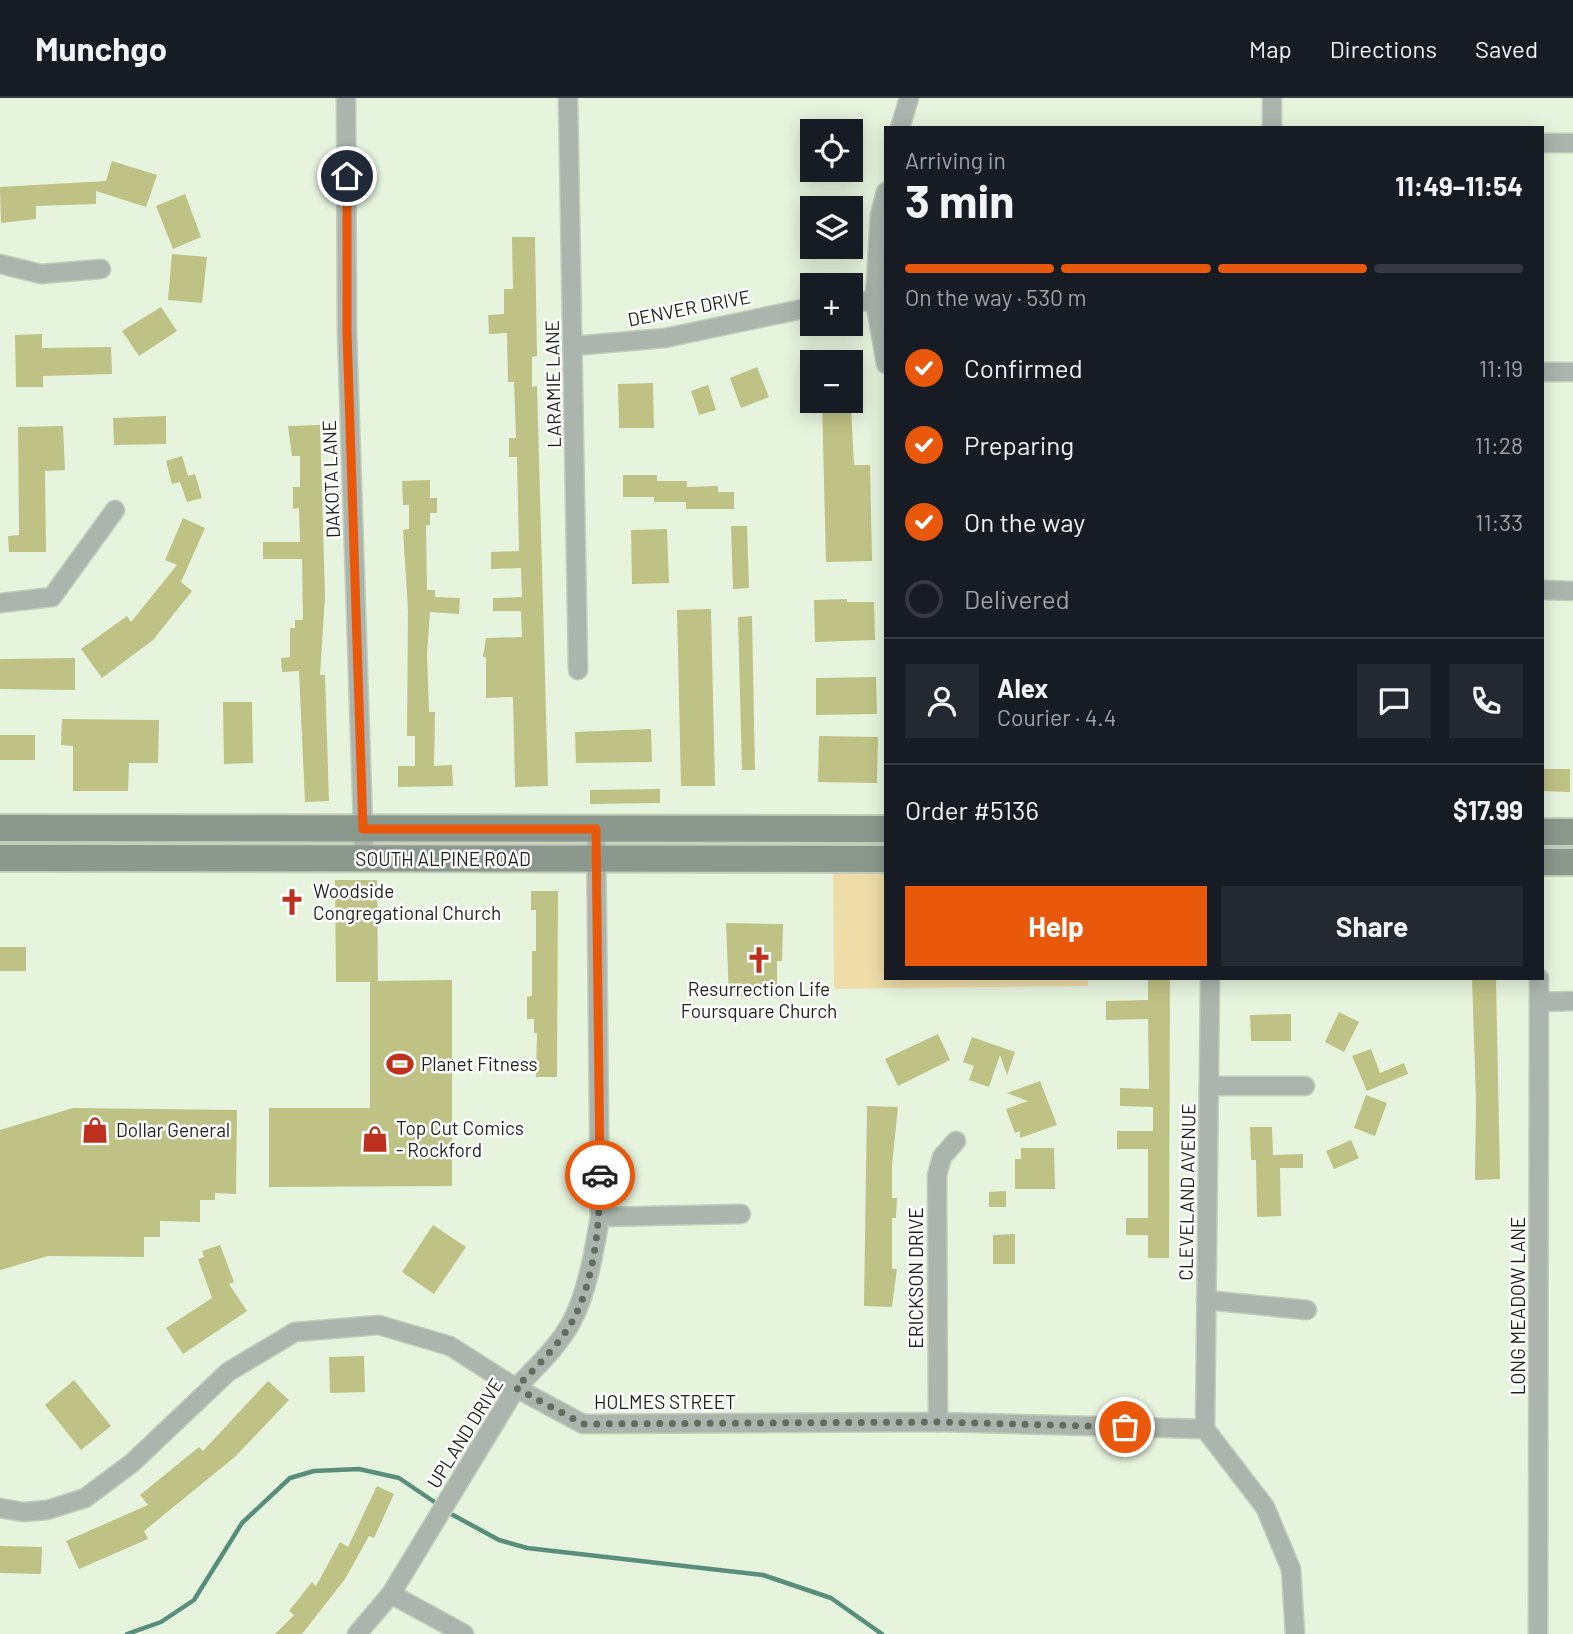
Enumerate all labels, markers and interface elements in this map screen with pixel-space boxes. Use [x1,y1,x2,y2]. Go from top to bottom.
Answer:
text: Munchgo [35,28,167,68]
text: Map [1249,34,1292,63]
text: Directions [1330,34,1437,63]
text: Saved [1475,34,1538,63]
map controls [800,119,863,413]
button: locate [800,119,863,182]
pin [317,146,377,206]
text: Arriving in [905,146,1006,174]
icon: home [328,157,366,195]
text: 11:49–11:54 [1395,170,1523,201]
text: 3 min [905,172,1014,227]
button: layers [800,196,863,259]
button: + [800,273,863,336]
text: On the way · 530 m [905,283,1087,311]
street label: DENVER DRIVE [626,284,752,331]
street label: LARAMIE LANE [540,320,565,448]
icon: check [905,349,943,387]
button: − [800,350,863,413]
text: Confirmed [964,352,1083,383]
text: 11:19 [1479,354,1523,382]
street label: DAKOTA LANE [317,420,344,538]
icon: check [905,426,943,464]
text: Preparing [964,429,1074,460]
text: 11:28 [1475,431,1523,459]
icon: check [905,503,943,541]
text: On the way [964,506,1085,537]
text: 11:33 [1475,508,1523,536]
text: Delivered [964,583,1070,614]
button: person [905,664,979,738]
button: chat [1357,664,1431,738]
button: phone [1449,664,1523,738]
text: Alex [997,672,1048,703]
text: Courier · 4.4 [997,703,1116,731]
text: Order #5136 [905,794,1039,825]
text: $17.99 [1453,794,1523,825]
street label: SOUTH ALPINE ROAD [355,847,531,870]
place label: Woodside Congregational Church [313,879,501,924]
button: Help [905,886,1207,966]
button: Share [1221,886,1523,966]
church icon: Woodside Congregational Church [277,887,307,917]
church icon: Resurrection Life Foursquare Church [744,945,774,975]
place label: Resurrection Life Foursquare Church [681,977,837,1022]
sports icon: Planet Fitness [385,1049,415,1079]
place label: Planet Fitness [421,1052,538,1075]
street label: CLEVELAND AVENUE [1173,1103,1200,1281]
shop icon: Dollar General [80,1115,110,1145]
place label: Top Cut Comics - Rockford [396,1116,524,1161]
place label: Dollar General [116,1118,230,1141]
shop icon: Top Cut Comics - Rockford [360,1124,390,1154]
courier [565,1140,635,1210]
icon: car [581,1156,619,1194]
street label: ERICKSON DRIVE [904,1207,927,1349]
street label: LONG MEADOW LANE [1506,1217,1529,1395]
street label: UPLAND DRIVE [422,1373,508,1492]
street label: HOLMES STREET [594,1390,736,1413]
pin [1095,1397,1155,1457]
icon: bag [1106,1408,1144,1446]

